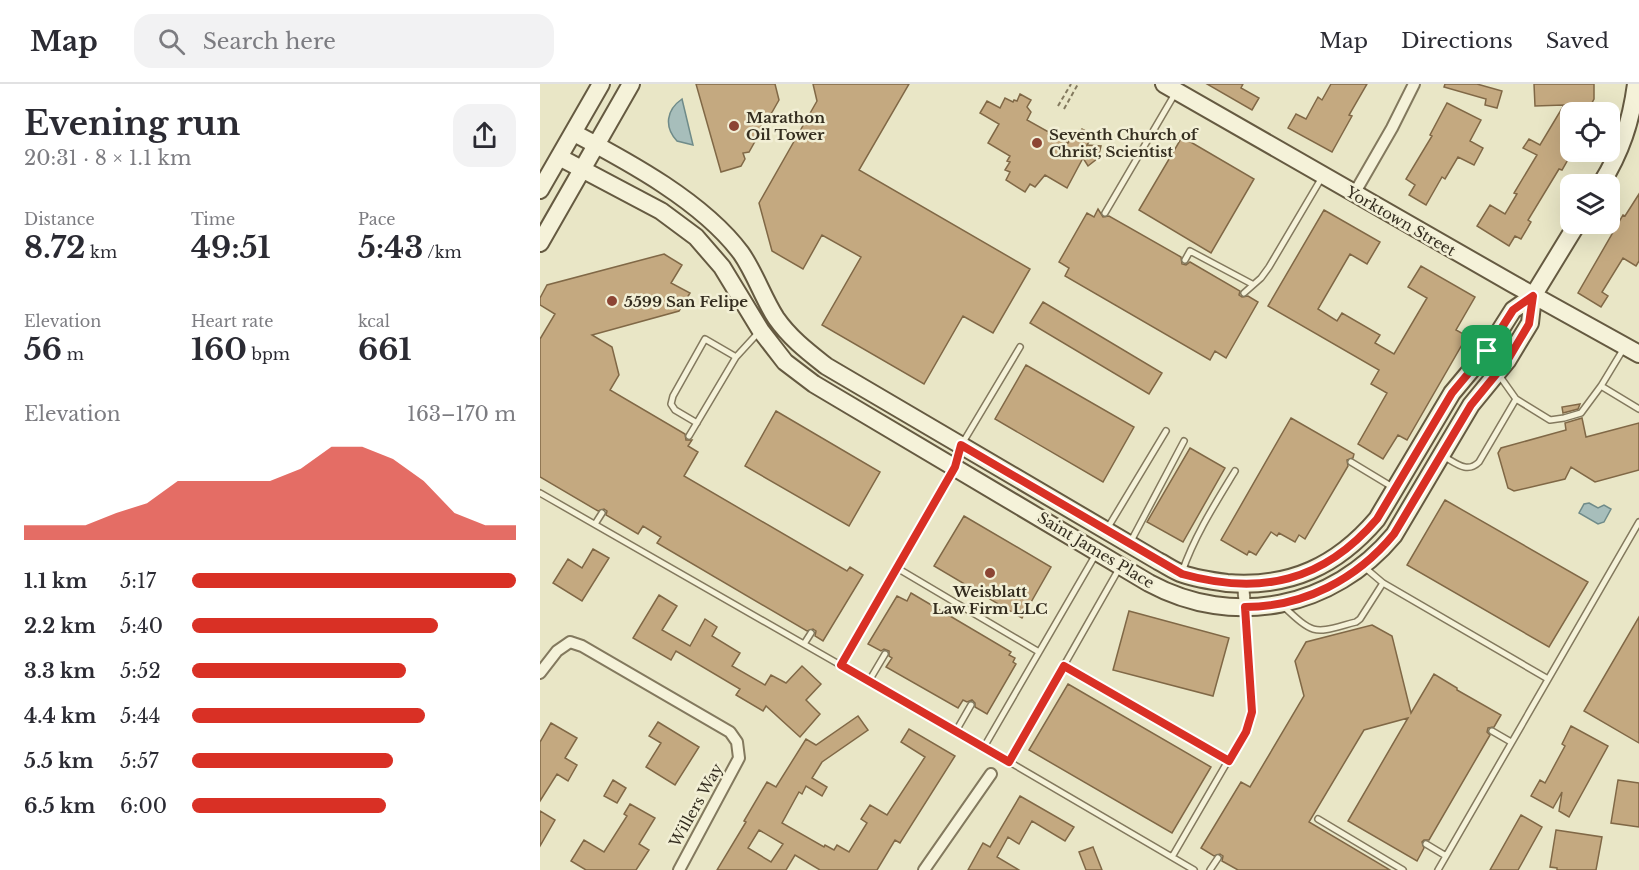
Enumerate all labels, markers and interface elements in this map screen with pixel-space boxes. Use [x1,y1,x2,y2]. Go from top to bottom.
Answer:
search box [134,14,554,68]
text: Map [30,24,98,59]
icon: search [155,25,188,58]
text: Search here [203,28,336,55]
text: Map [1319,28,1368,54]
text: Directions [1401,28,1513,54]
text: Saved [1546,28,1609,54]
map controls [1560,102,1620,234]
button: locate [1560,102,1620,162]
text: Evening run [24,103,240,144]
button: share [453,104,516,167]
place label: Marathon Oil Tower [746,108,825,144]
marker: Marathon Oil Tower [727,119,741,133]
place label: Seventh Church of Christ, Scientist [1049,125,1200,161]
marker: Seventh Church of Christ, Scientist [1030,136,1044,150]
text: 20:31 · 8 × 1.1 km [24,146,191,170]
button: layers [1560,174,1620,234]
street label: Yorktown Street [1342,181,1459,260]
text: Distance [24,209,95,229]
text: Time [191,209,235,229]
text: Pace [358,209,395,229]
text: 8.72 [24,229,85,266]
text: 49:51 [191,229,271,266]
text: 5:43 [358,229,423,266]
text: km [85,242,117,262]
text: /km [423,242,462,262]
place label: 5599 San Felipe [624,292,748,311]
marker: 5599 San Felipe [605,294,619,308]
text: Elevation [24,311,101,331]
text: Heart rate [191,311,273,331]
text: kcal [358,311,390,331]
pin [1461,325,1512,376]
text: 56 [24,331,62,368]
text: 160 [191,331,247,368]
text: 661 [358,331,412,368]
icon: arrive [1470,334,1503,367]
text: m [62,344,84,364]
text: bpm [247,344,290,364]
text: Elevation [24,402,121,426]
text: 163–170 m [407,402,516,426]
street label: Saint James Place [1034,508,1158,592]
marker: Weisblatt Law Firm LLC [983,566,997,580]
text: 1.1 km [24,569,87,593]
text: 5:17 [120,569,156,593]
place label: Weisblatt Law Firm LLC [932,582,1048,618]
text: 2.2 km [24,614,96,638]
text: 5:40 [120,614,163,638]
text: 3.3 km [24,659,95,683]
text: 5:52 [120,659,161,683]
text: 4.4 km [24,704,96,728]
text: 5:44 [120,704,160,728]
text: 5.5 km [24,749,94,773]
text: 5:57 [120,749,158,773]
street label: Willers Way [665,760,727,851]
text: 6.5 km [24,794,95,818]
text: 6:00 [120,794,167,818]

